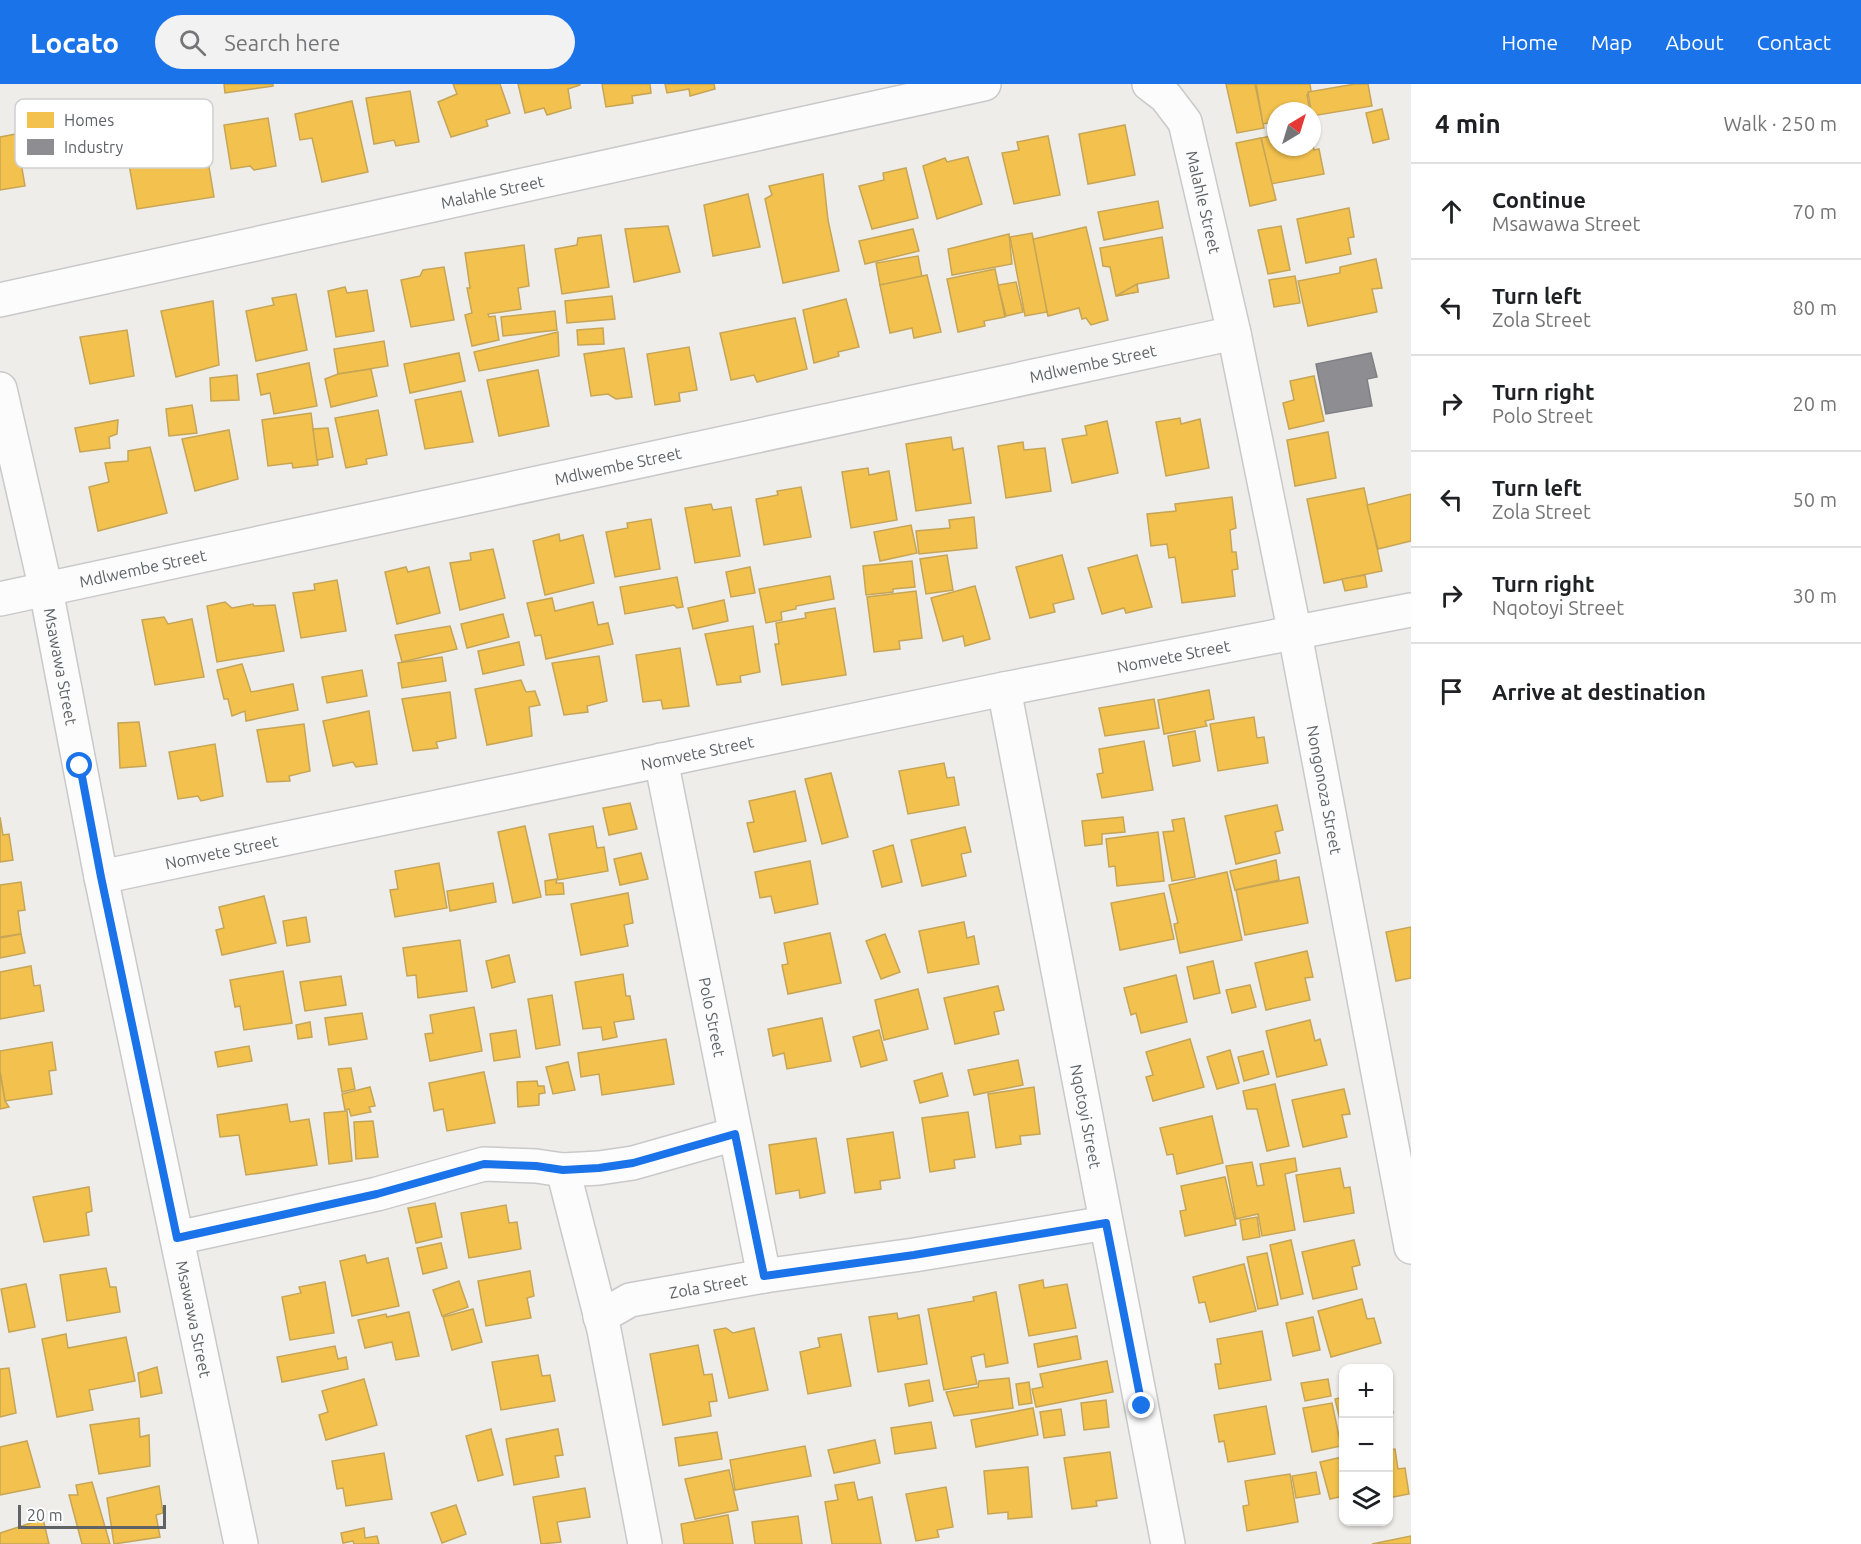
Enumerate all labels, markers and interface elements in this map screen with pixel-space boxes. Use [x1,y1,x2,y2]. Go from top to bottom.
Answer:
search box [155,15,575,69]
icon: search [176,26,209,59]
text: Locato [30,27,119,58]
text: Search here [224,30,340,55]
text: Home [1501,30,1558,54]
text: Map [1591,30,1632,54]
text: About [1665,30,1724,54]
text: Contact [1757,30,1831,54]
legend [15,99,213,168]
north arrow [1267,102,1321,156]
text: 4 min [1435,109,1501,138]
text: Homes [64,111,114,129]
text: Walk · 250 m [1724,112,1837,135]
text: Industry [64,138,123,156]
street label: Malahle Street [1183,149,1224,256]
street label: Malahle Street [439,172,546,212]
text: Continue [1492,187,1586,212]
icon: ahead [1435,195,1468,228]
text: 70 m [1793,200,1837,223]
text: Msawawa Street [1492,212,1640,235]
text: Turn left [1492,283,1582,308]
icon: left [1435,291,1468,324]
text: 80 m [1793,296,1837,319]
text: Zola Street [1492,308,1591,331]
street label: Mdlwembe Street [1028,341,1159,386]
text: Turn right [1492,379,1594,404]
icon: right [1435,387,1468,420]
text: 20 m [1793,392,1837,415]
text: Polo Street [1492,404,1593,427]
street label: Mdlwembe Street [553,443,684,488]
text: Turn left [1492,475,1582,500]
icon: left [1435,483,1468,516]
text: 50 m [1793,488,1837,511]
text: Zola Street [1492,500,1591,523]
street label: Mdlwembe Street [78,546,208,591]
text: Turn right [1492,571,1594,596]
icon: right [1435,579,1468,612]
text: 30 m [1793,584,1837,607]
text: Nqotoyi Street [1492,596,1624,619]
street label: Msawawa Street [41,606,81,727]
street label: Nomvete Street [1115,636,1232,676]
icon: arrive [1435,675,1468,708]
text: Arrive at destination [1492,679,1706,704]
street label: Nongonoza Street [1303,724,1346,856]
street label: Nomvete Street [639,732,756,773]
route start [66,752,92,778]
street label: Nomvete Street [163,831,280,872]
street label: Polo Street [696,976,729,1059]
street label: Nqotoyi Street [1067,1063,1105,1171]
street label: Msawawa Street [173,1259,215,1380]
street label: Zola Street [668,1270,750,1302]
map controls [1339,1364,1393,1526]
button: + [1339,1364,1393,1418]
route end [1128,1392,1154,1418]
button: − [1339,1418,1393,1472]
button: layers [1339,1472,1393,1526]
scale bar [18,1502,166,1530]
text: 20 m [27,1506,63,1524]

